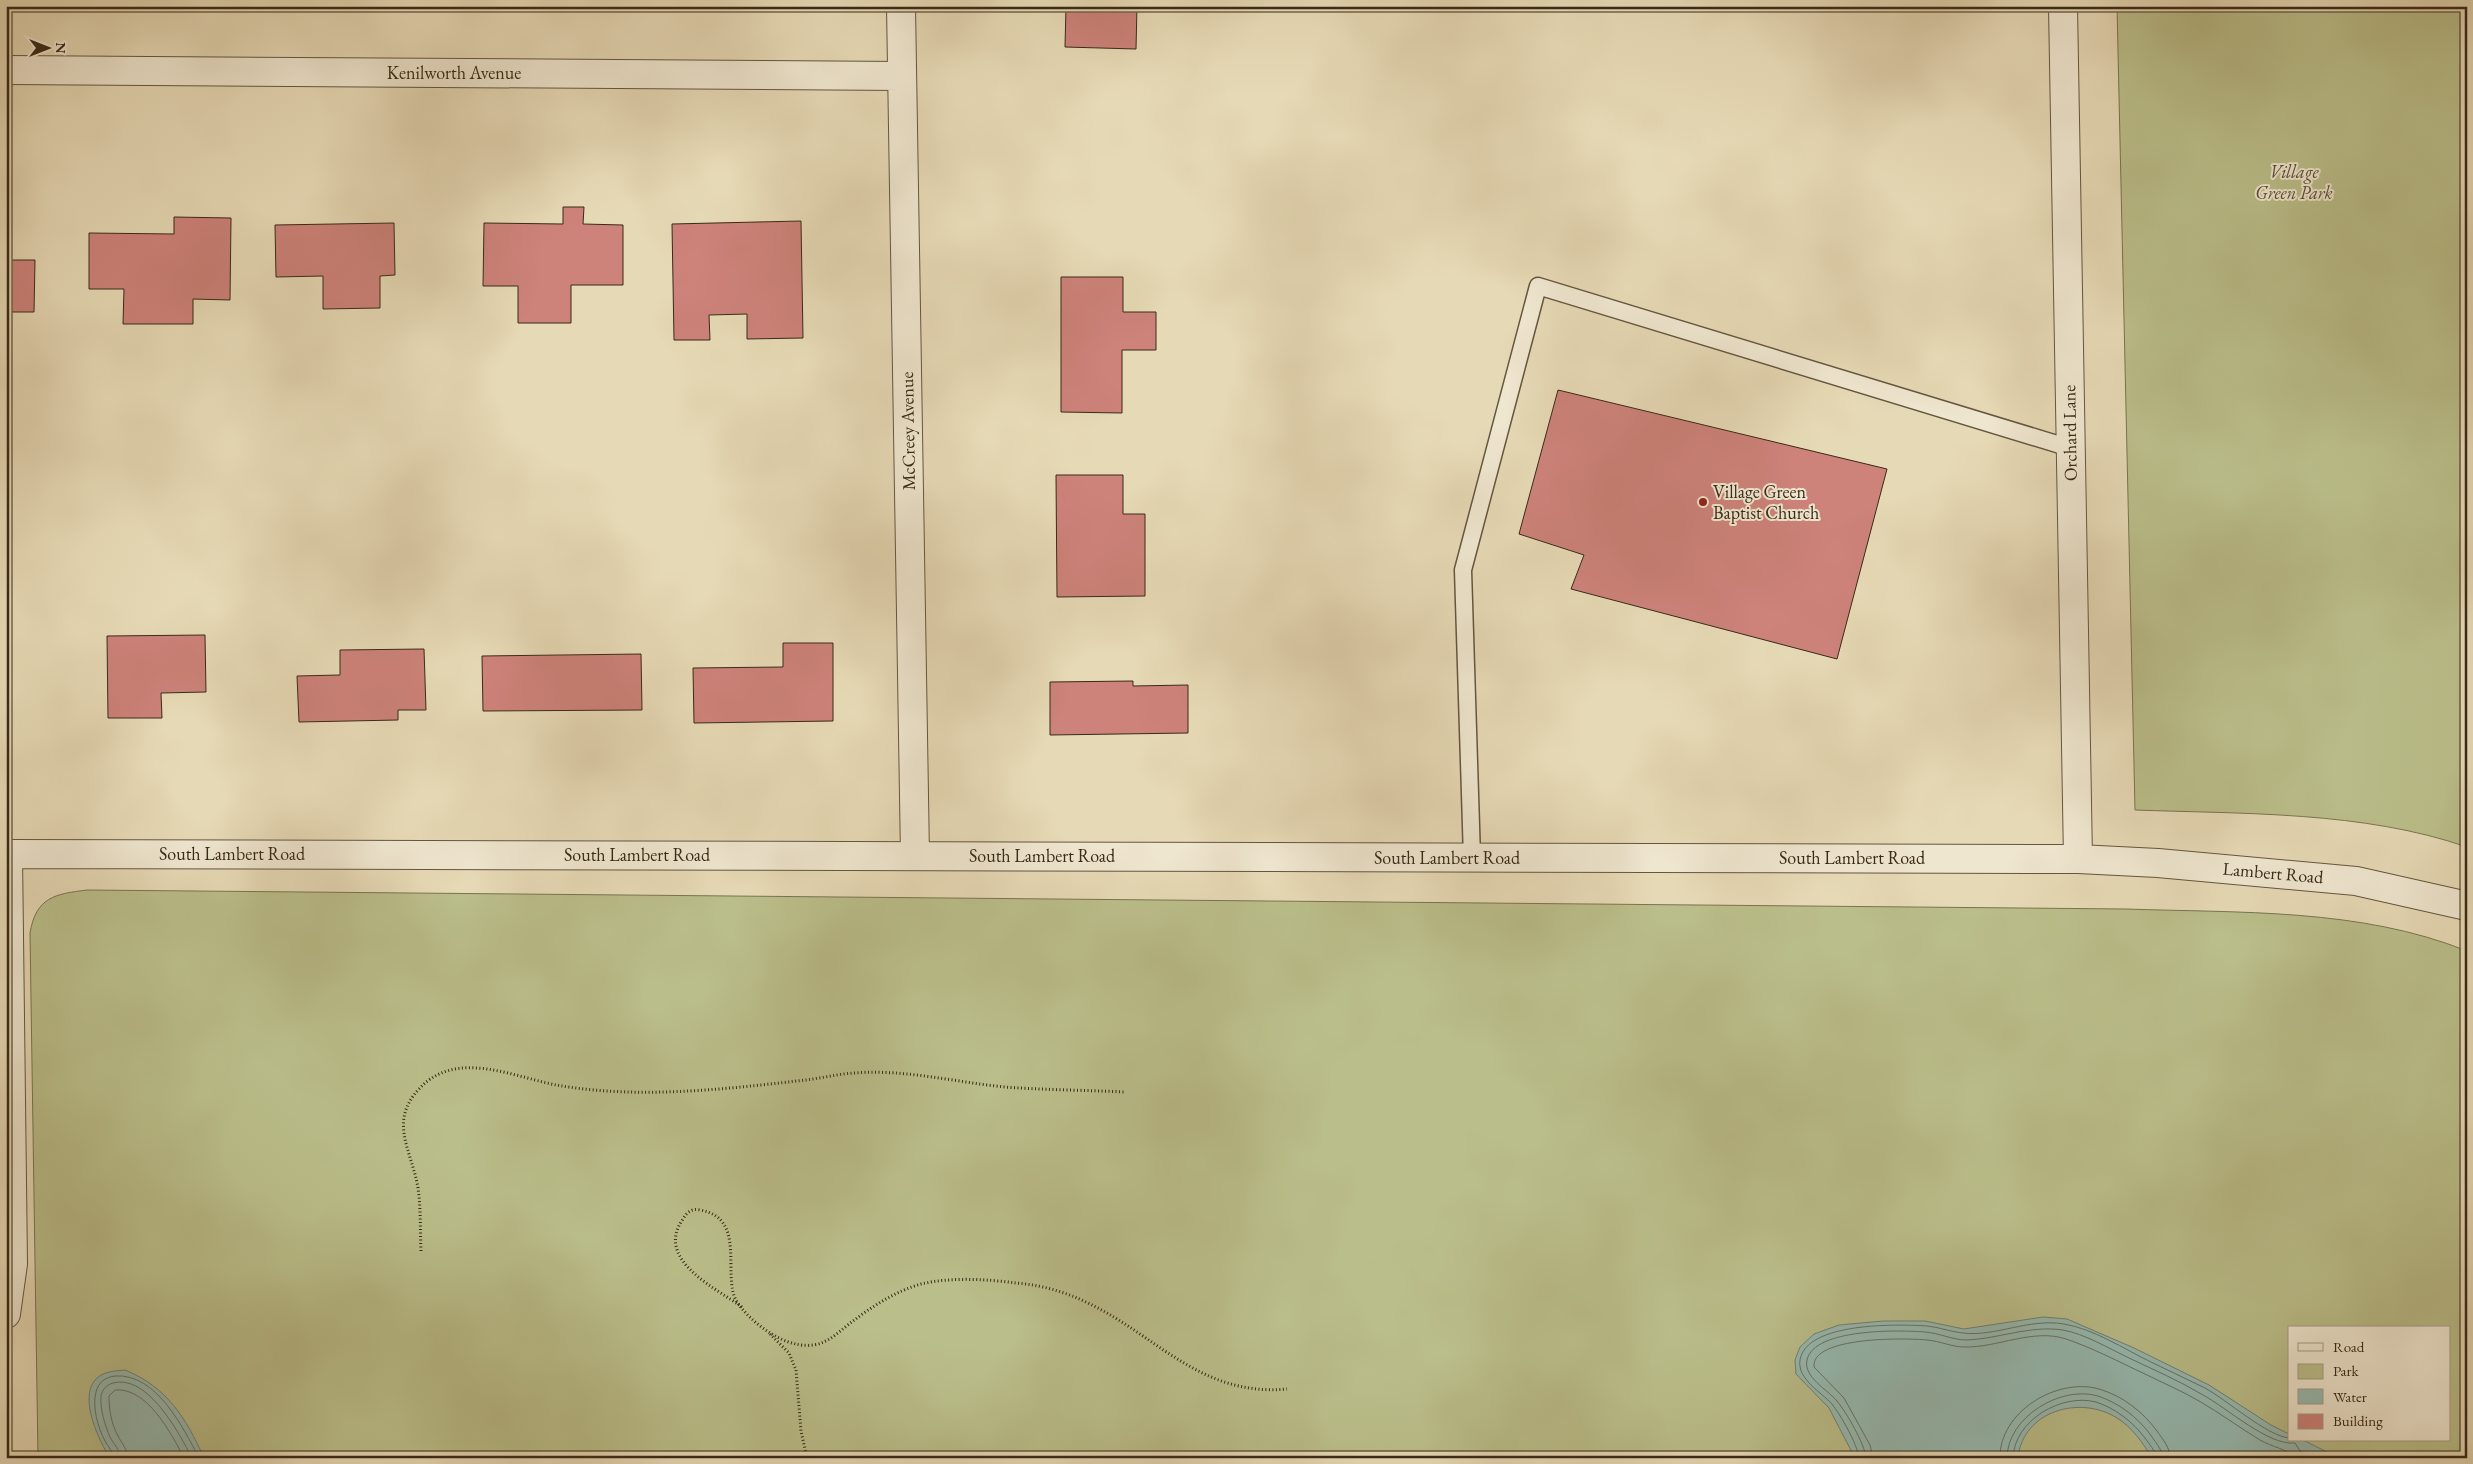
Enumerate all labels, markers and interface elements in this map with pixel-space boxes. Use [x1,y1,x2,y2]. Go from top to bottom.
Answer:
north arrow [22,22,72,72]
text: N [52,42,70,54]
street label: Kenilworth Avenue [387,61,521,84]
park label: Village Green Park [2255,160,2333,204]
street label: McCreey Avenue [895,371,920,491]
street label: Orchard Lane [2057,385,2082,481]
place label: Village Green Baptist Church [1713,480,1819,524]
marker: Village Green Baptist Church [1697,496,1709,508]
street label: South Lambert Road [159,842,306,865]
street label: South Lambert Road [564,843,711,866]
street label: South Lambert Road [969,844,1116,867]
street label: South Lambert Road [1374,846,1521,869]
street label: South Lambert Road [1779,846,1926,869]
street label: Lambert Road [2222,857,2325,888]
legend [2288,1326,2450,1442]
text: Road [2333,1337,2365,1356]
text: Park [2333,1361,2360,1380]
text: Water [2333,1387,2367,1406]
text: Building [2333,1411,2383,1430]

